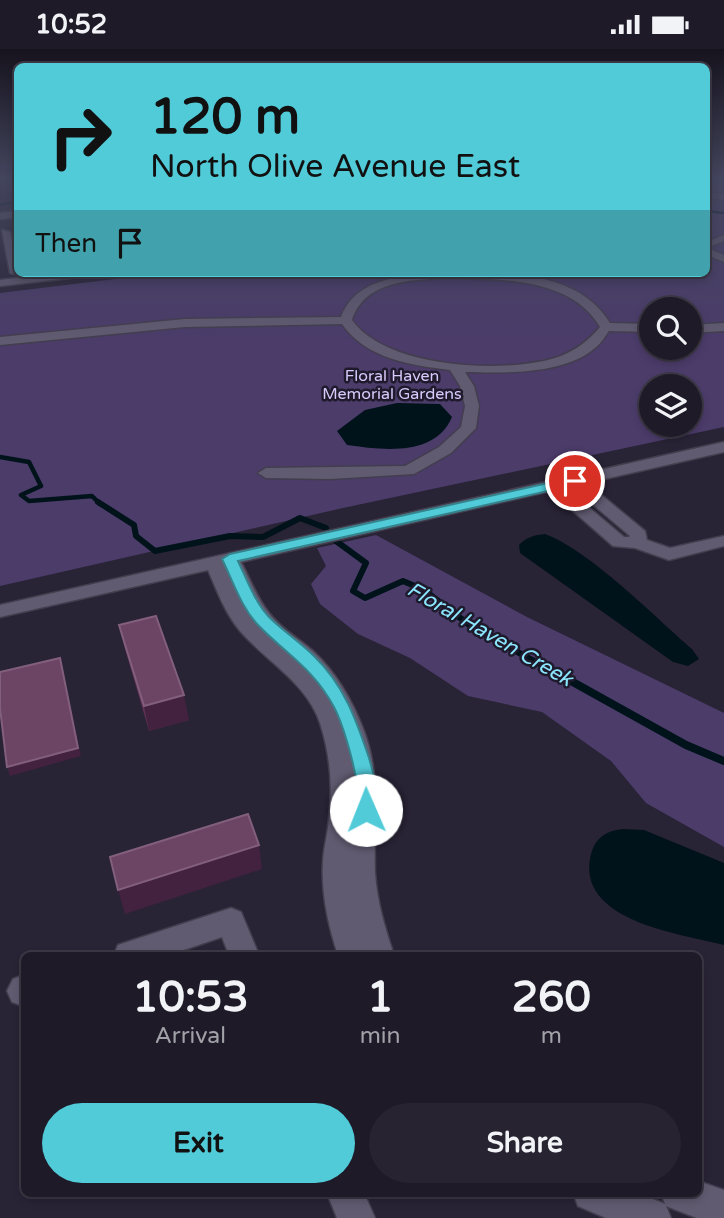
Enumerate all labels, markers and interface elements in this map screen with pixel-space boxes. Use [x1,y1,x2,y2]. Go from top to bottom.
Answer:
text: 10:52 [35,9,107,40]
text: 120 m [150,88,300,147]
icon: right [35,91,126,182]
text: North Olive Avenue East [150,148,520,186]
icon: arrive [111,224,149,262]
text: Then [35,228,97,259]
map controls [639,297,702,437]
button: search [639,297,702,360]
park label: Floral Haven Memorial Gardens [322,366,462,404]
button: layers [639,374,702,437]
pin [545,451,605,511]
icon: arrive [556,462,594,500]
water label: Floral Haven Creek [402,577,578,693]
position arrow [329,773,403,847]
text: 10:53 [132,972,249,1023]
text: 1 [367,972,393,1023]
text: 260 [512,972,591,1023]
text: Arrival [155,1022,226,1050]
text: min [360,1022,401,1050]
text: m [541,1022,562,1050]
button: Exit [42,1103,355,1183]
button: Share [369,1103,681,1183]

